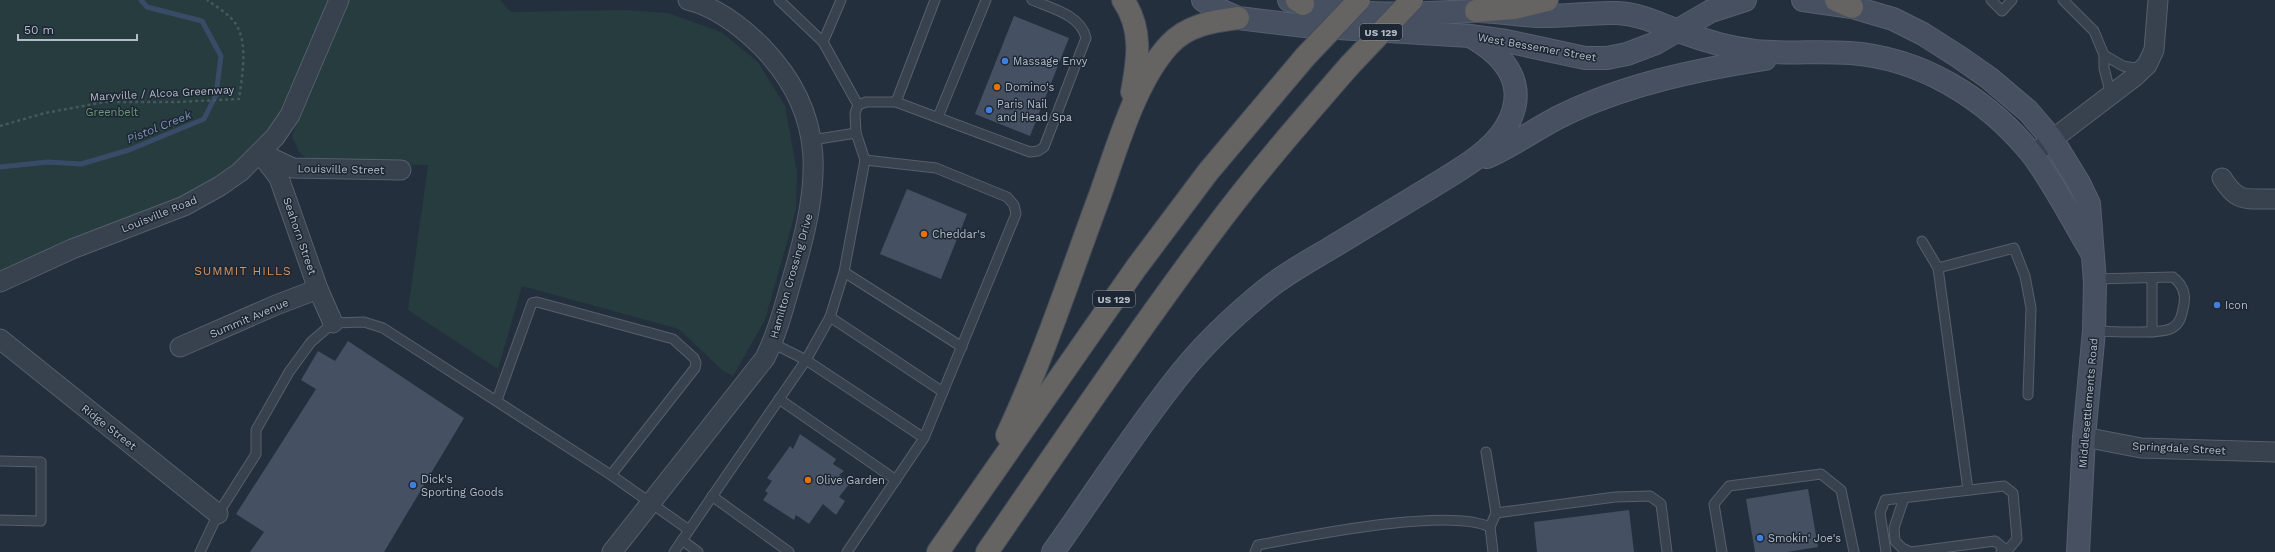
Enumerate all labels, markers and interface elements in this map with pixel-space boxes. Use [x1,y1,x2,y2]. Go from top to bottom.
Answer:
scale bar [18,16,137,42]
text: 50 m [24,23,54,37]
road number: US 129 [1360,24,1402,40]
street label: West Bessemer Street [1477,31,1598,64]
place label: Massage Envy [1013,55,1088,68]
marker: Massage Envy [1000,56,1010,66]
place label: Domino's [1005,81,1055,94]
marker: Domino's [992,82,1002,92]
street label: Maryville / Alcoa Greenway [89,83,235,104]
place label: Paris Nail and Head Spa [997,98,1072,124]
marker: Paris Nail and Head Spa [984,105,994,115]
park label: Greenbelt [86,106,139,119]
water label: Pistol Creek [125,108,194,146]
street label: Louisville Street [297,162,385,177]
street label: Louisville Road [119,193,199,236]
street label: Seahorn Street [280,196,319,277]
street label: Hamilton Crossing Drive [767,212,816,340]
place label: Cheddar's [932,228,986,241]
marker: Cheddar's [919,229,929,239]
district label: SUMMIT HILLS [194,264,292,278]
road number: US 129 [1093,291,1135,307]
street label: Summit Avenue [208,296,291,341]
place label: Icon [2225,299,2248,312]
marker: Icon [2212,300,2222,310]
street label: Middlesettlements Road [2076,337,2101,469]
street label: Ridge Street [79,402,139,453]
street label: Springdale Street [2132,440,2226,457]
place label: Dick's Sporting Goods [421,473,504,499]
place label: Olive Garden [816,474,885,487]
marker: Olive Garden [803,475,813,485]
marker: Dick's Sporting Goods [408,480,418,490]
place label: Smokin' Joe's [1768,532,1841,545]
marker: Smokin' Joe's [1755,533,1765,543]

